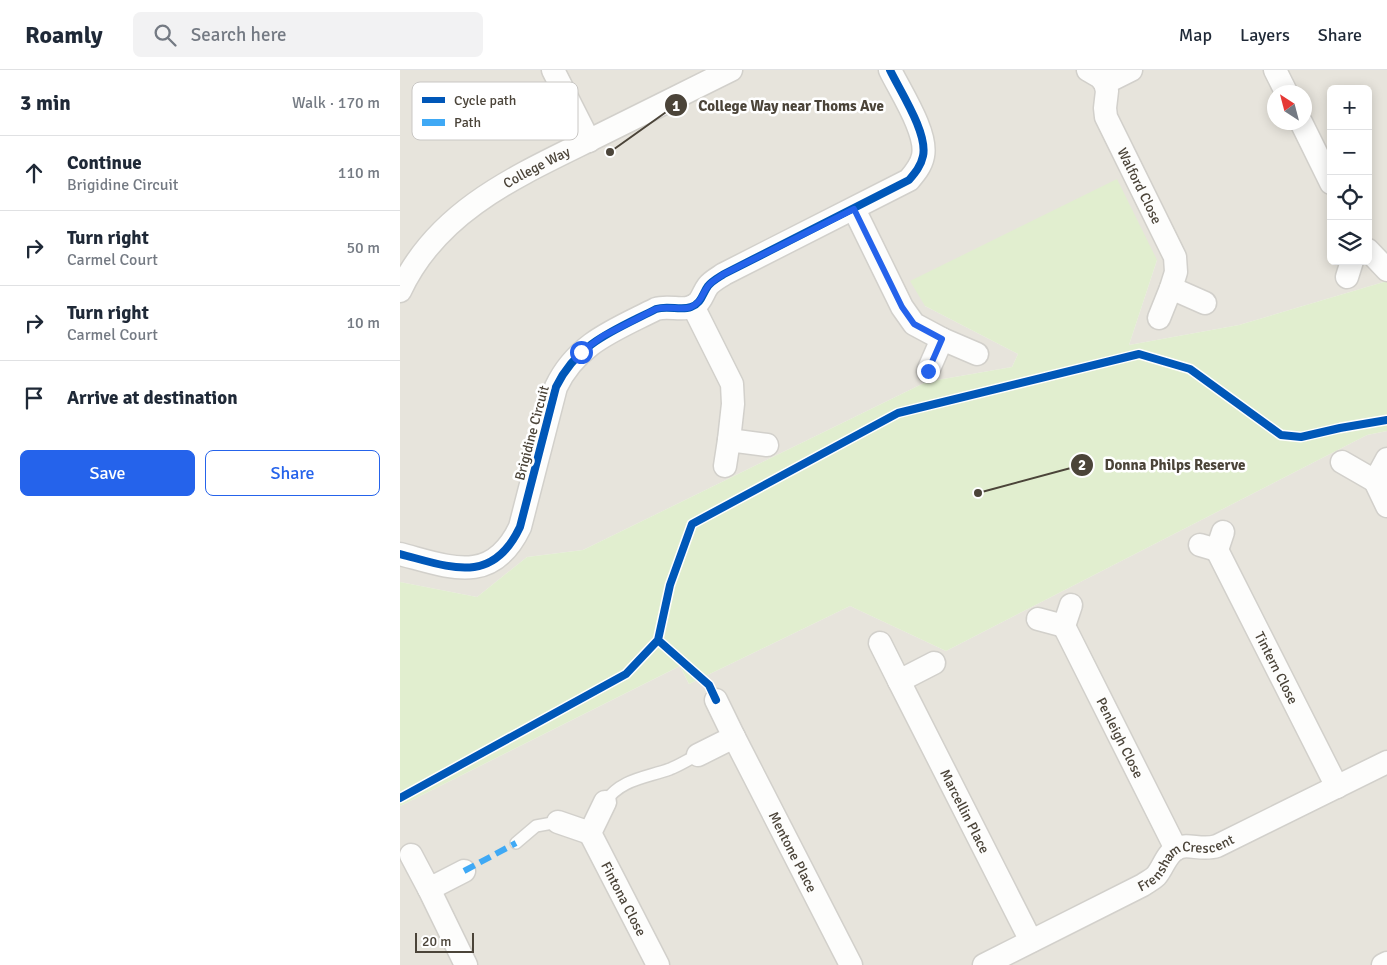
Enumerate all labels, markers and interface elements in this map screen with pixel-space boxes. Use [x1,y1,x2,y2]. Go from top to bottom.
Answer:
search box [133,12,483,57]
text: Roamly [25,20,103,50]
icon: search [151,21,179,49]
text: Search here [191,23,287,47]
text: Map [1179,24,1212,46]
text: Layers [1240,24,1290,46]
text: Share [1318,24,1362,46]
legend [412,82,578,140]
north arrow [1267,85,1312,130]
map controls [1327,85,1372,265]
button: + [1327,85,1372,130]
text: 3 min [20,90,71,116]
callout: College Way near Thoms Ave [663,90,894,120]
text: Cycle path [454,92,516,109]
text: Walk · 170 m [292,93,380,113]
text: 1 [672,97,680,115]
text: College Way near Thoms Ave [698,97,884,115]
text: Path [454,114,481,131]
button: − [1327,130,1372,175]
street label: College Way [500,142,573,192]
street label: Walford Close [1114,145,1166,227]
text: Continue [67,151,142,175]
icon: ahead [20,159,48,187]
text: 110 m [338,163,380,183]
text: Brigidine Circuit [67,175,178,195]
button: locate [1327,175,1372,220]
button: layers [1327,220,1372,265]
text: Turn right [67,226,149,250]
icon: right [20,234,48,262]
text: 50 m [346,238,380,258]
text: Carmel Court [67,250,158,270]
text: Turn right [67,301,149,325]
icon: right [20,309,48,337]
text: 10 m [346,313,380,333]
text: Carmel Court [67,325,158,345]
route start [570,341,593,364]
route end [917,360,940,383]
icon: arrive [20,384,48,412]
street label: Brigidine Circuit [511,384,553,482]
text: Arrive at destination [67,386,238,410]
button: Save [20,450,195,496]
button: Share [205,450,380,496]
callout: Donna Philps Reserve [1069,450,1255,480]
text: 2 [1078,456,1086,474]
text: Donna Philps Reserve [1105,456,1245,474]
street label: Tintern Close [1251,629,1302,707]
street label: Penleigh Close [1093,695,1147,781]
street label: Marcellin Place [937,766,994,856]
street label: Mentone Place [765,809,821,895]
street label: Frensham Crescent [1135,831,1237,895]
street label: Fintona Close [598,859,650,939]
scale bar [415,930,474,953]
text: 20 m [422,933,451,950]

